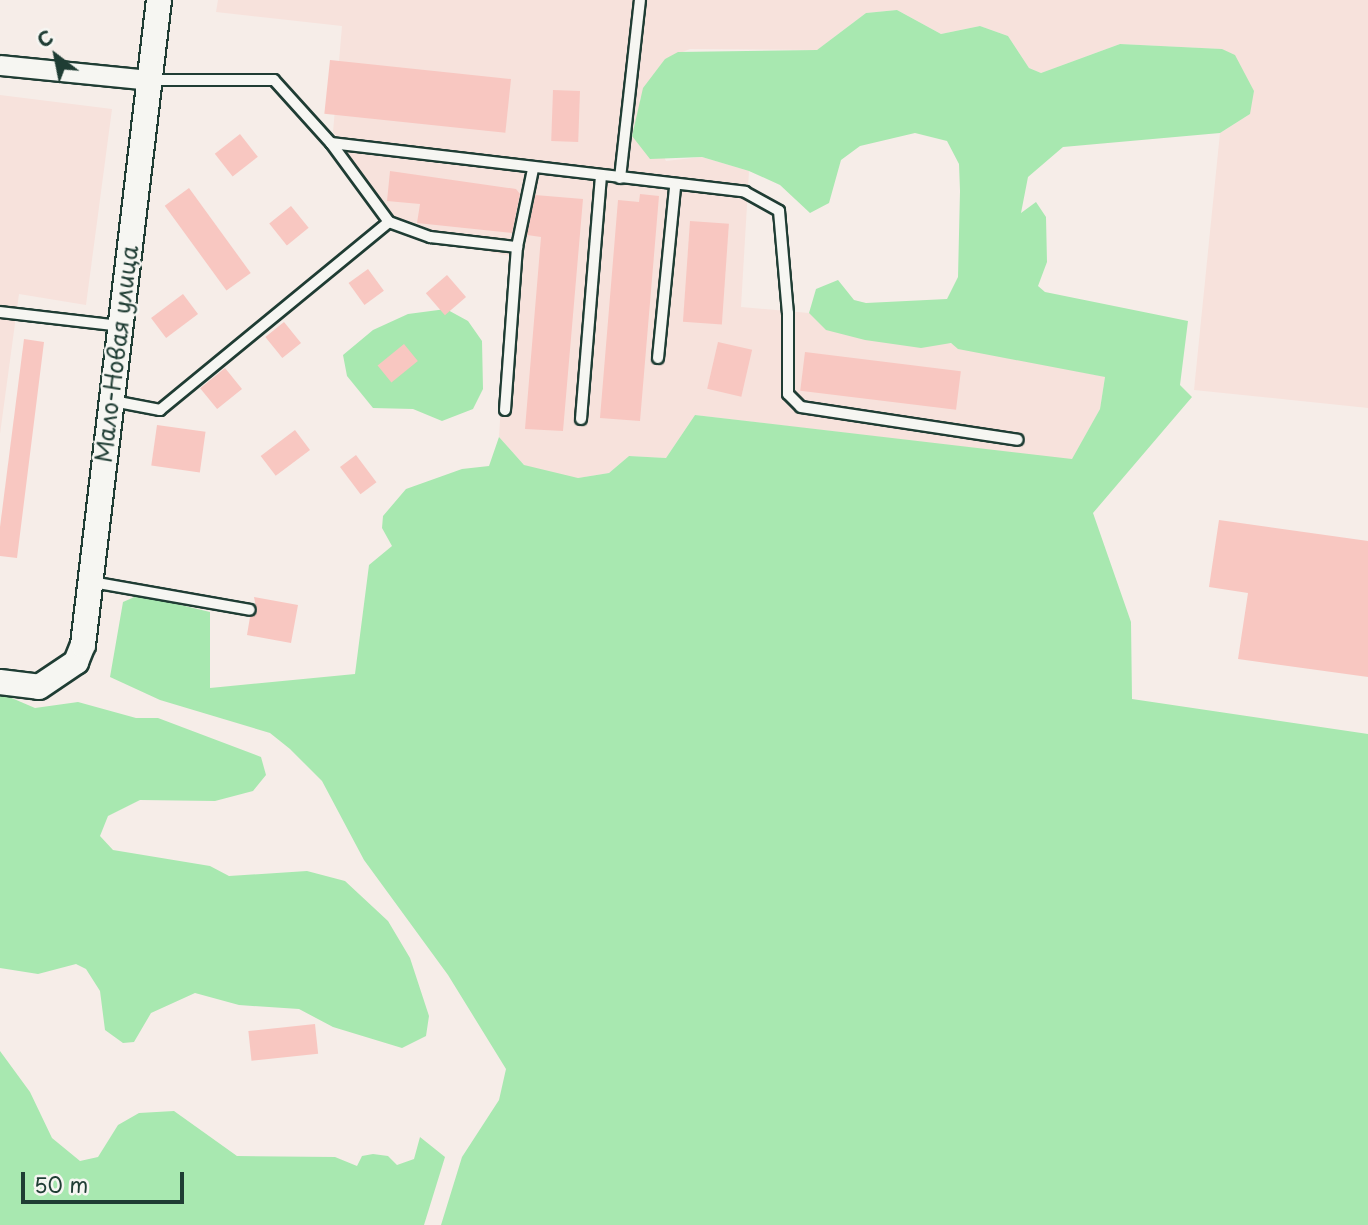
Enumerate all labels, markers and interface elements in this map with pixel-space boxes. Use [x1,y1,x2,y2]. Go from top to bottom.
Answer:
north arrow [21,21,91,91]
text: С [31,23,58,54]
street label: Мало-Новая улица [89,243,143,465]
scale bar [24,1158,187,1202]
text: 50 m [34,1168,88,1200]

